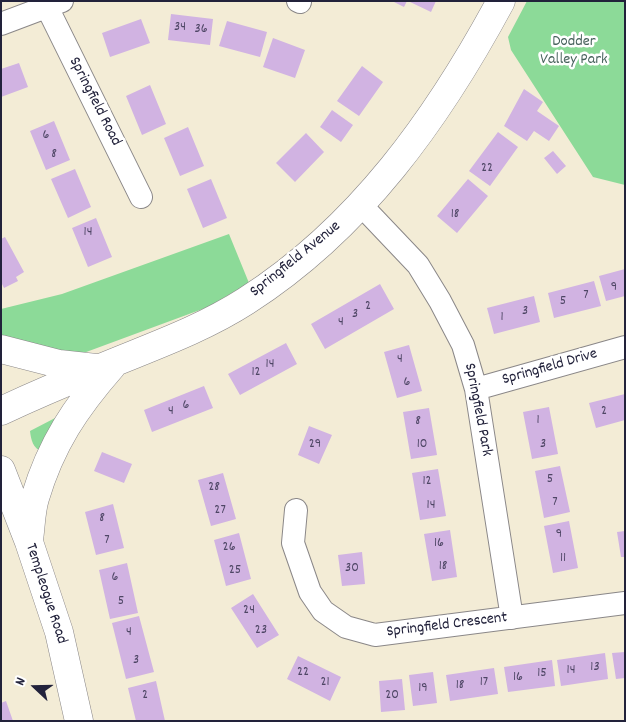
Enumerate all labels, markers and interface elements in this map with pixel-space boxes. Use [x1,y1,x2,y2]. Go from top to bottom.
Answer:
house number: 34 [174,20,186,36]
house number: 36 [194,22,208,38]
park label: Dodder Valley Park [540,33,608,71]
street label: Springfield Road [63,54,125,150]
house number: 6 [43,128,49,144]
house number: 8 [51,147,57,163]
house number: 22 [481,161,493,177]
house number: 18 [451,207,459,223]
street label: Springfield Avenue [247,218,345,302]
house number: 14 [84,225,92,241]
house number: 9 [611,280,617,296]
house number: 7 [583,288,589,304]
house number: 5 [560,294,566,310]
house number: 2 [365,299,371,315]
house number: 3 [522,304,528,320]
house number: 3 [352,307,358,323]
house number: 1 [500,310,504,326]
house number: 4 [338,315,344,331]
street label: Springfield Drive [500,345,600,391]
house number: 4 [397,352,403,368]
house number: 14 [266,357,274,373]
street label: Springfield Park [459,362,495,458]
house number: 12 [251,365,261,381]
house number: 6 [404,375,410,391]
house number: 6 [183,398,189,414]
house number: 4 [168,404,174,420]
house number: 2 [601,404,607,420]
house number: 1 [536,413,540,429]
house number: 8 [415,414,421,430]
house number: 29 [309,437,321,453]
house number: 10 [417,437,427,453]
house number: 3 [540,437,546,453]
house number: 5 [547,472,553,488]
house number: 12 [422,474,432,490]
house number: 28 [208,480,220,496]
house number: 7 [552,495,558,511]
house number: 14 [427,498,435,514]
house number: 27 [214,503,226,519]
house number: 8 [99,511,105,527]
house number: 9 [556,527,562,543]
house number: 7 [104,533,110,549]
house number: 16 [434,536,444,552]
house number: 26 [223,540,235,556]
street label: Templeogue Road [20,541,70,647]
house number: 11 [560,551,566,567]
house number: 18 [439,559,447,575]
house number: 30 [345,561,359,577]
house number: 25 [229,563,241,579]
house number: 6 [112,570,118,586]
house number: 5 [118,594,124,610]
house number: 24 [243,603,255,619]
street label: Springfield Crescent [386,609,508,643]
house number: 23 [255,623,267,639]
house number: 4 [126,625,132,641]
house number: 3 [133,653,139,669]
house number: 13 [590,660,600,676]
north arrow [10,662,60,712]
house number: 14 [567,663,575,679]
house number: 22 [297,665,309,681]
house number: 15 [537,666,547,682]
house number: 16 [513,670,523,686]
text: N [10,675,32,688]
house number: 21 [320,675,330,691]
house number: 17 [480,675,488,691]
house number: 18 [456,678,464,694]
house number: 19 [418,681,428,697]
house number: 2 [142,688,148,704]
house number: 20 [385,688,399,704]

